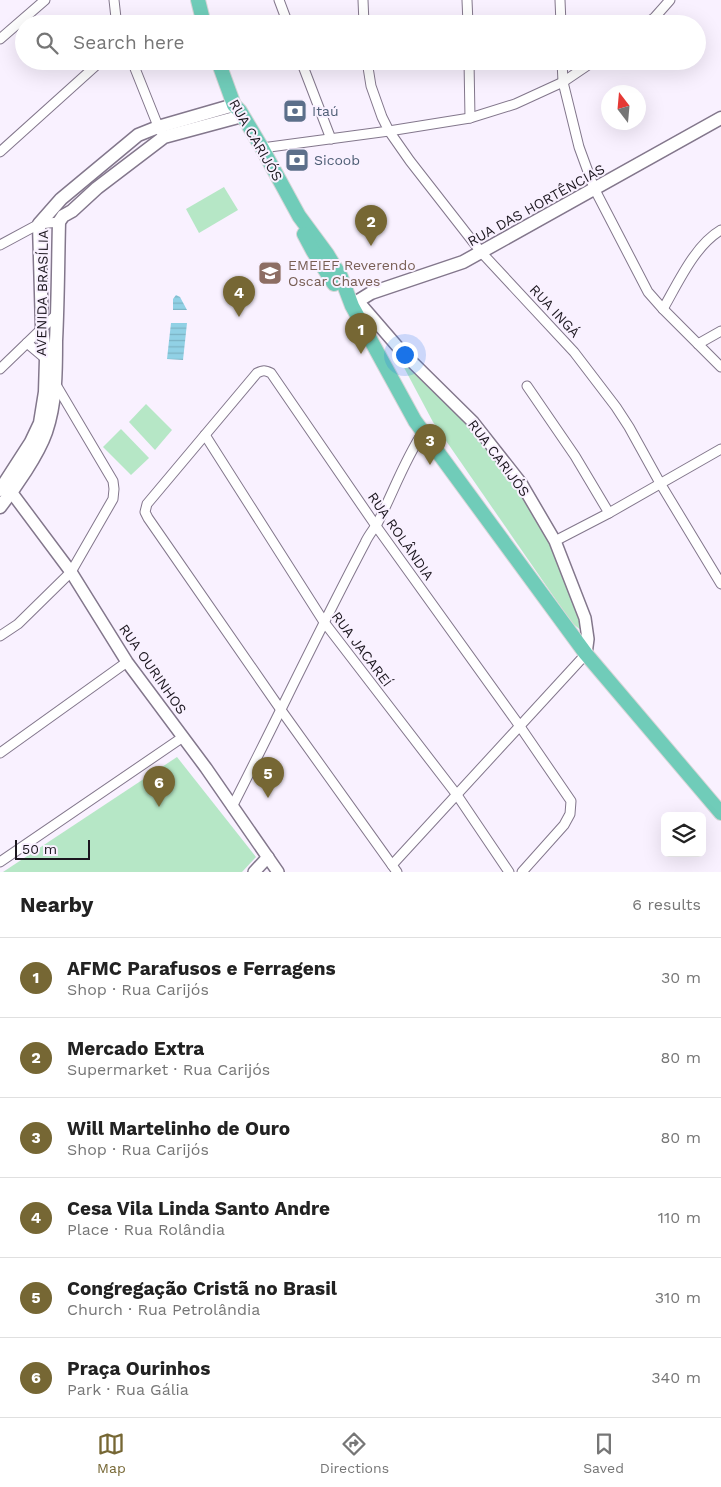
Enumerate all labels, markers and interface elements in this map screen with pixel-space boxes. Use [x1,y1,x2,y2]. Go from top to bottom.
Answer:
search box [15,15,706,70]
icon: search [33,29,61,57]
text: Search here [73,31,184,54]
north arrow [601,85,646,130]
street label: RUA CARIJÓS [226,96,286,184]
bank icon: Itaú [282,98,308,124]
place label: Itaú [312,103,339,119]
bank icon: Sicoob [284,147,310,173]
place label: Sicoob [314,152,360,168]
street label: RUA DAS HORTÊNCIAS [465,161,607,249]
pin: 2 [355,205,387,246]
street label: AVENIDA BRASÍLIA [33,230,51,356]
place label: EMEIEF Reverendo Oscar Chaves [288,257,416,289]
school or university icon: EMEIEF Reverendo Oscar Chaves [257,260,283,286]
pin: 4 [223,276,255,317]
street label: RUA INGÁ [527,281,583,341]
pin: 1 [345,313,377,354]
your location [392,342,418,368]
street label: RUA CARIJÓS [465,416,533,500]
pin: 3 [414,424,446,465]
street label: RUA ROLÂNDIA [365,489,437,583]
street label: RUA JACAREÍ [329,608,395,690]
street label: RUA OURINHOS [116,621,190,717]
pin: 5 [252,757,284,798]
pin: 6 [143,766,175,807]
map controls [661,812,706,857]
button: layers [661,812,706,857]
scale bar [15,837,90,860]
text: 50 m [22,841,57,857]
text: Nearby [20,892,93,917]
text: 6 results [632,895,701,914]
text: AFMC Parafusos e Ferragens [67,957,336,980]
text: 1 [33,968,39,987]
text: 30 m [661,968,701,987]
text: Shop · Rua Carijós [67,980,209,999]
text: Mercado Extra [67,1037,204,1060]
text: 2 [31,1048,41,1067]
text: 80 m [660,1048,701,1067]
text: Supermarket · Rua Carijós [67,1060,270,1079]
text: Will Martelinho de Ouro [67,1117,290,1140]
text: 3 [31,1128,41,1147]
text: 80 m [660,1128,701,1147]
text: Shop · Rua Carijós [67,1140,209,1159]
text: Cesa Vila Linda Santo Andre [67,1197,330,1220]
text: 4 [31,1208,41,1227]
text: 110 m [658,1208,701,1227]
text: Place · Rua Rolândia [67,1220,225,1239]
text: Congregação Cristã no Brasil [67,1277,337,1300]
text: 5 [31,1288,41,1307]
text: 310 m [655,1288,701,1307]
text: Church · Rua Petrolândia [67,1300,260,1319]
text: Praça Ourinhos [67,1357,210,1380]
text: 6 [31,1368,41,1387]
text: 340 m [651,1368,701,1387]
text: Park · Rua Gália [67,1380,189,1399]
tab: Map [97,1430,126,1476]
tab: Directions [320,1430,389,1476]
tab: Saved [583,1430,624,1476]

